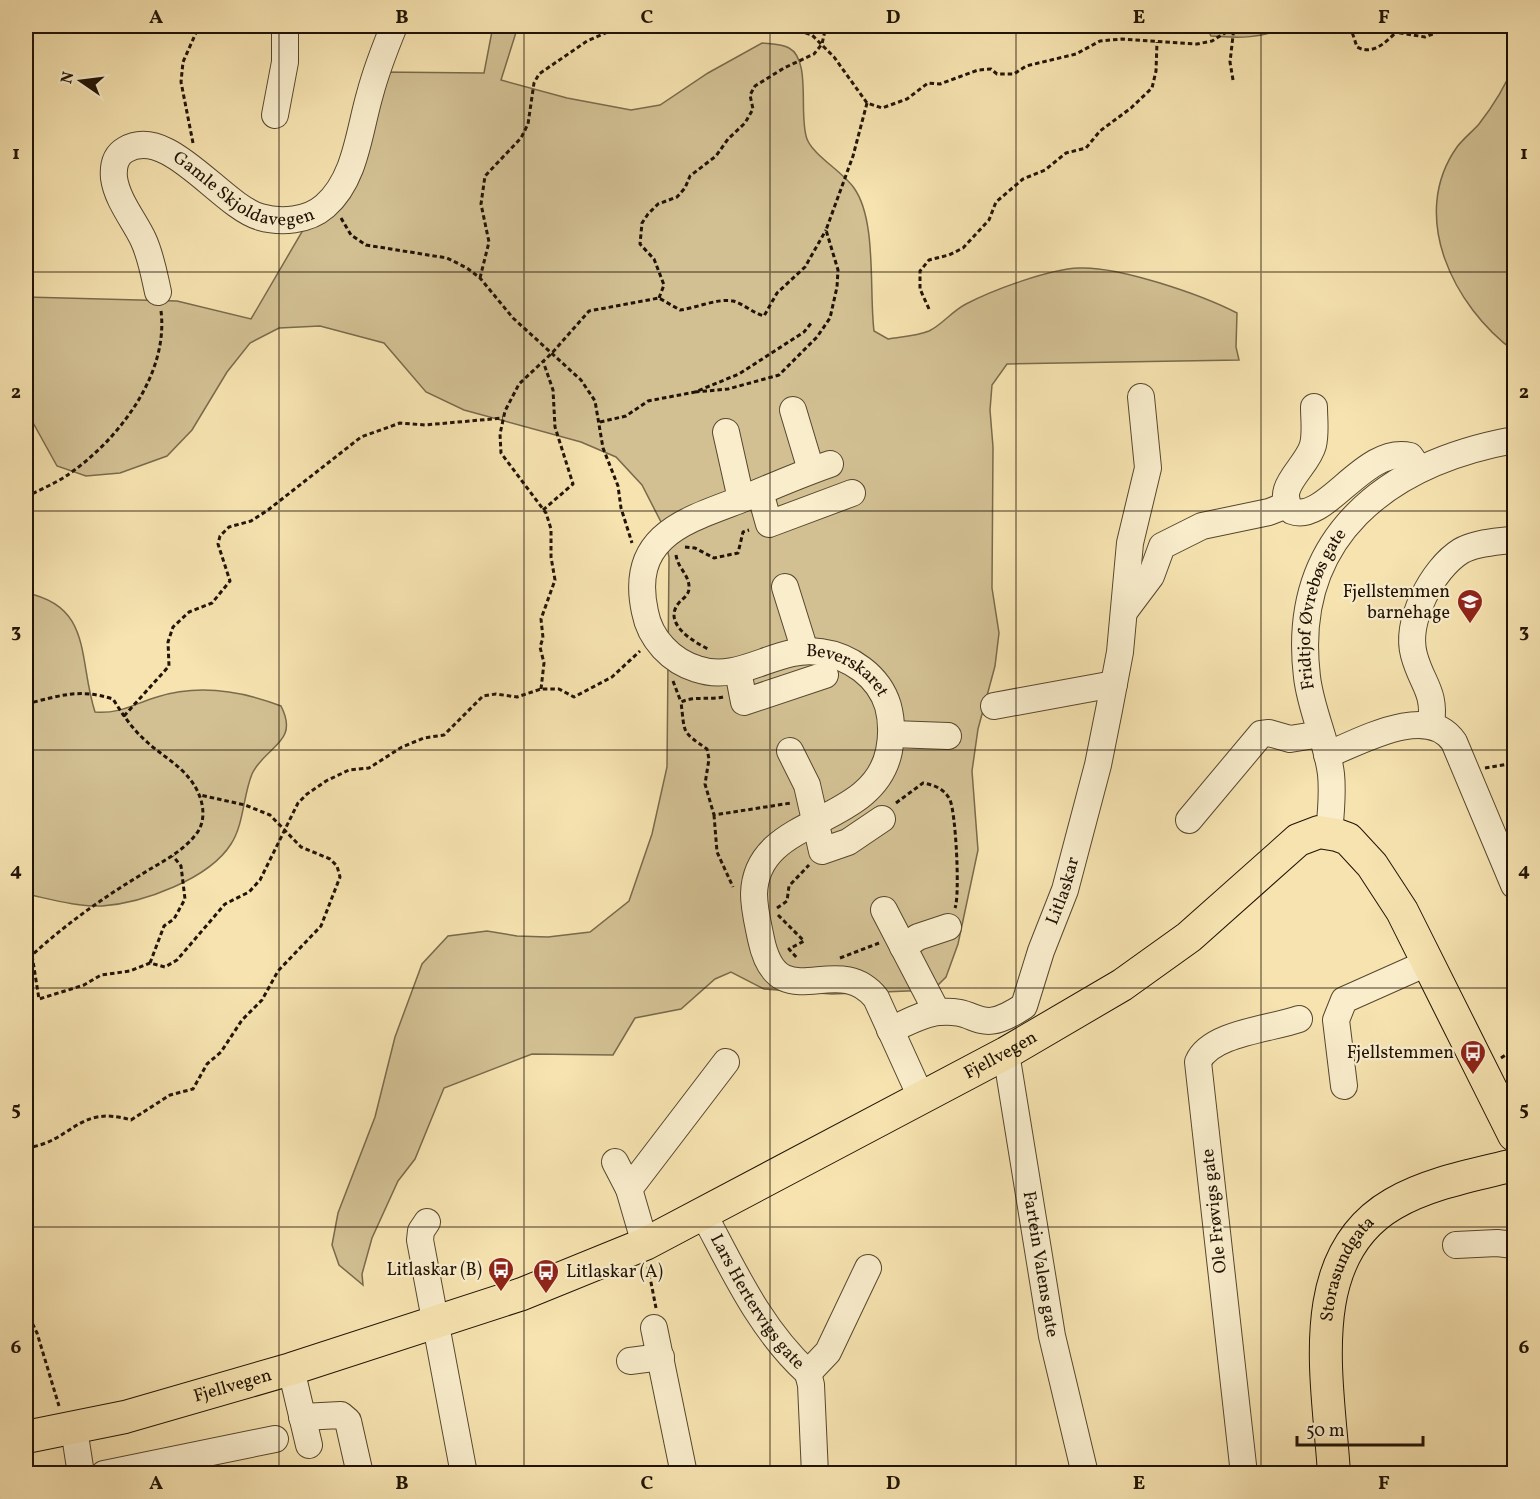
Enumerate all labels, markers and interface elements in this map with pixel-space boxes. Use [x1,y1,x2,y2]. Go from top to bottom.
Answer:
text: A [149,4,163,32]
text: B [395,4,409,32]
text: C [641,4,654,32]
text: D [886,4,900,32]
text: E [1133,4,1145,32]
text: F [1378,4,1390,32]
north arrow [51,51,111,111]
text: N [56,69,81,86]
text: 1 [12,140,20,168]
text: 1 [1520,140,1528,168]
street label: Gamle Skjoldavegen [168,145,319,233]
text: 2 [11,379,21,407]
text: 2 [1519,379,1529,407]
street label: Fridtjof Øvrebøs gate [1293,523,1353,692]
place label: Fjellstemmen barnehage [1343,580,1450,626]
school or university icon: Fjellstemmen barnehage [1455,587,1485,625]
text: 3 [11,618,21,646]
text: 3 [1519,618,1529,646]
street label: Beverskaret [806,639,895,701]
street label: Litlaskar [1040,854,1086,929]
text: 4 [10,857,22,885]
text: 4 [1518,857,1530,885]
street label: Fjellvegen [960,1025,1042,1086]
bus stop icon: Fjellstemmen [1458,1038,1488,1076]
place label: Fjellstemmen [1347,1041,1454,1066]
text: 5 [11,1096,21,1124]
text: 5 [1519,1096,1529,1124]
street label: Ole Frøvigs gate [1196,1147,1234,1275]
street label: Fartein Valens gate [1016,1189,1065,1339]
street label: Storasundgata [1315,1210,1380,1323]
street label: Lars Hertervigs gate [704,1230,810,1375]
bus stop icon: Litlaskar (B) [486,1255,516,1293]
bus stop icon: Litlaskar (A) [531,1257,561,1295]
place label: Litlaskar (B) [387,1258,482,1283]
place label: Litlaskar (A) [566,1260,663,1285]
text: 6 [11,1334,22,1362]
text: 6 [1519,1334,1530,1362]
street label: Fjellvegen [191,1363,275,1409]
scale bar [1297,1409,1423,1447]
text: 50 m [1306,1419,1345,1444]
text: A [149,1470,163,1498]
text: B [395,1470,409,1498]
text: C [641,1470,654,1498]
text: D [886,1470,900,1498]
text: E [1133,1470,1145,1498]
text: F [1378,1470,1390,1498]

